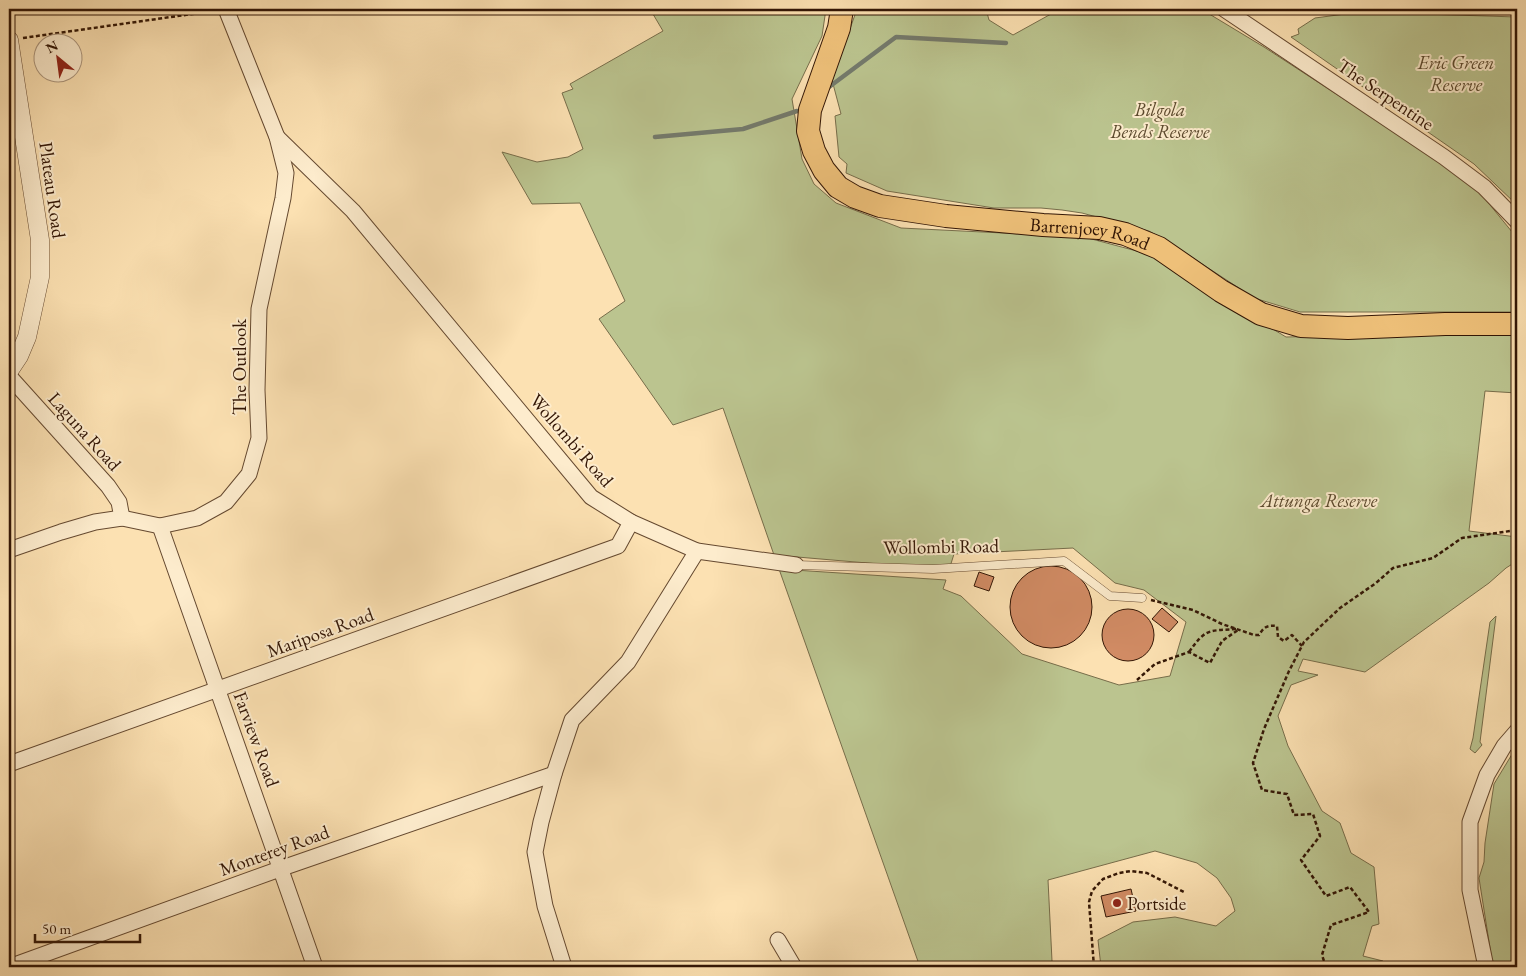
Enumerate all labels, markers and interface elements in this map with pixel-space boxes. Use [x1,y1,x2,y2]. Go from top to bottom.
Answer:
north arrow [32,32,82,82]
text: N [42,36,62,57]
park label: Eric Green Reserve [1417,50,1494,97]
street label: The Serpentine [1332,53,1439,136]
park label: Bilgola Bends Reserve [1110,97,1210,144]
street label: Plateau Road [33,140,72,240]
street label: Barrenjoey Road [1029,212,1154,256]
street label: The Outlook [227,318,252,415]
street label: Laguna Road [43,387,127,476]
street label: Wollombi Road [524,388,619,493]
park label: Attunga Reserve [1259,488,1378,513]
street label: Wollombi Road [883,533,1000,560]
street label: Mariposa Road [263,601,377,663]
street label: Farview Road [228,688,286,791]
street label: Monterey Road [216,819,333,882]
place label: Portside [1127,891,1186,916]
marker: Portside [1111,897,1123,909]
scale bar [35,911,140,943]
text: 50 m [42,919,71,938]

